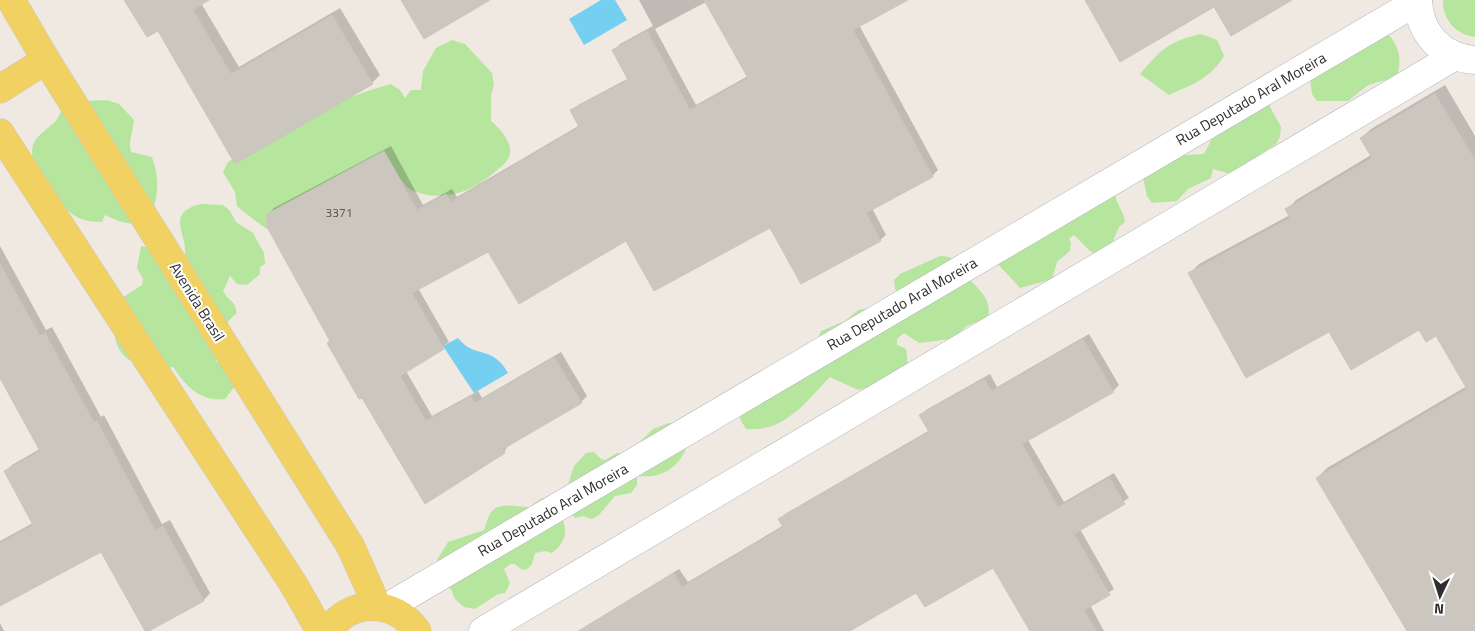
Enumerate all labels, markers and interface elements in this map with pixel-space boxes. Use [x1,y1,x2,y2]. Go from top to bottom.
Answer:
street label: Rua Deputado Aral Moreira [1171,46,1331,151]
house number: 3371 [326,203,352,222]
street label: Rua Deputado Aral Moreira [822,251,982,356]
street label: Avenida Brasil [164,258,231,346]
street label: Rua Deputado Aral Moreira [473,457,633,562]
north arrow [1415,571,1465,621]
text: N [1433,599,1445,620]

